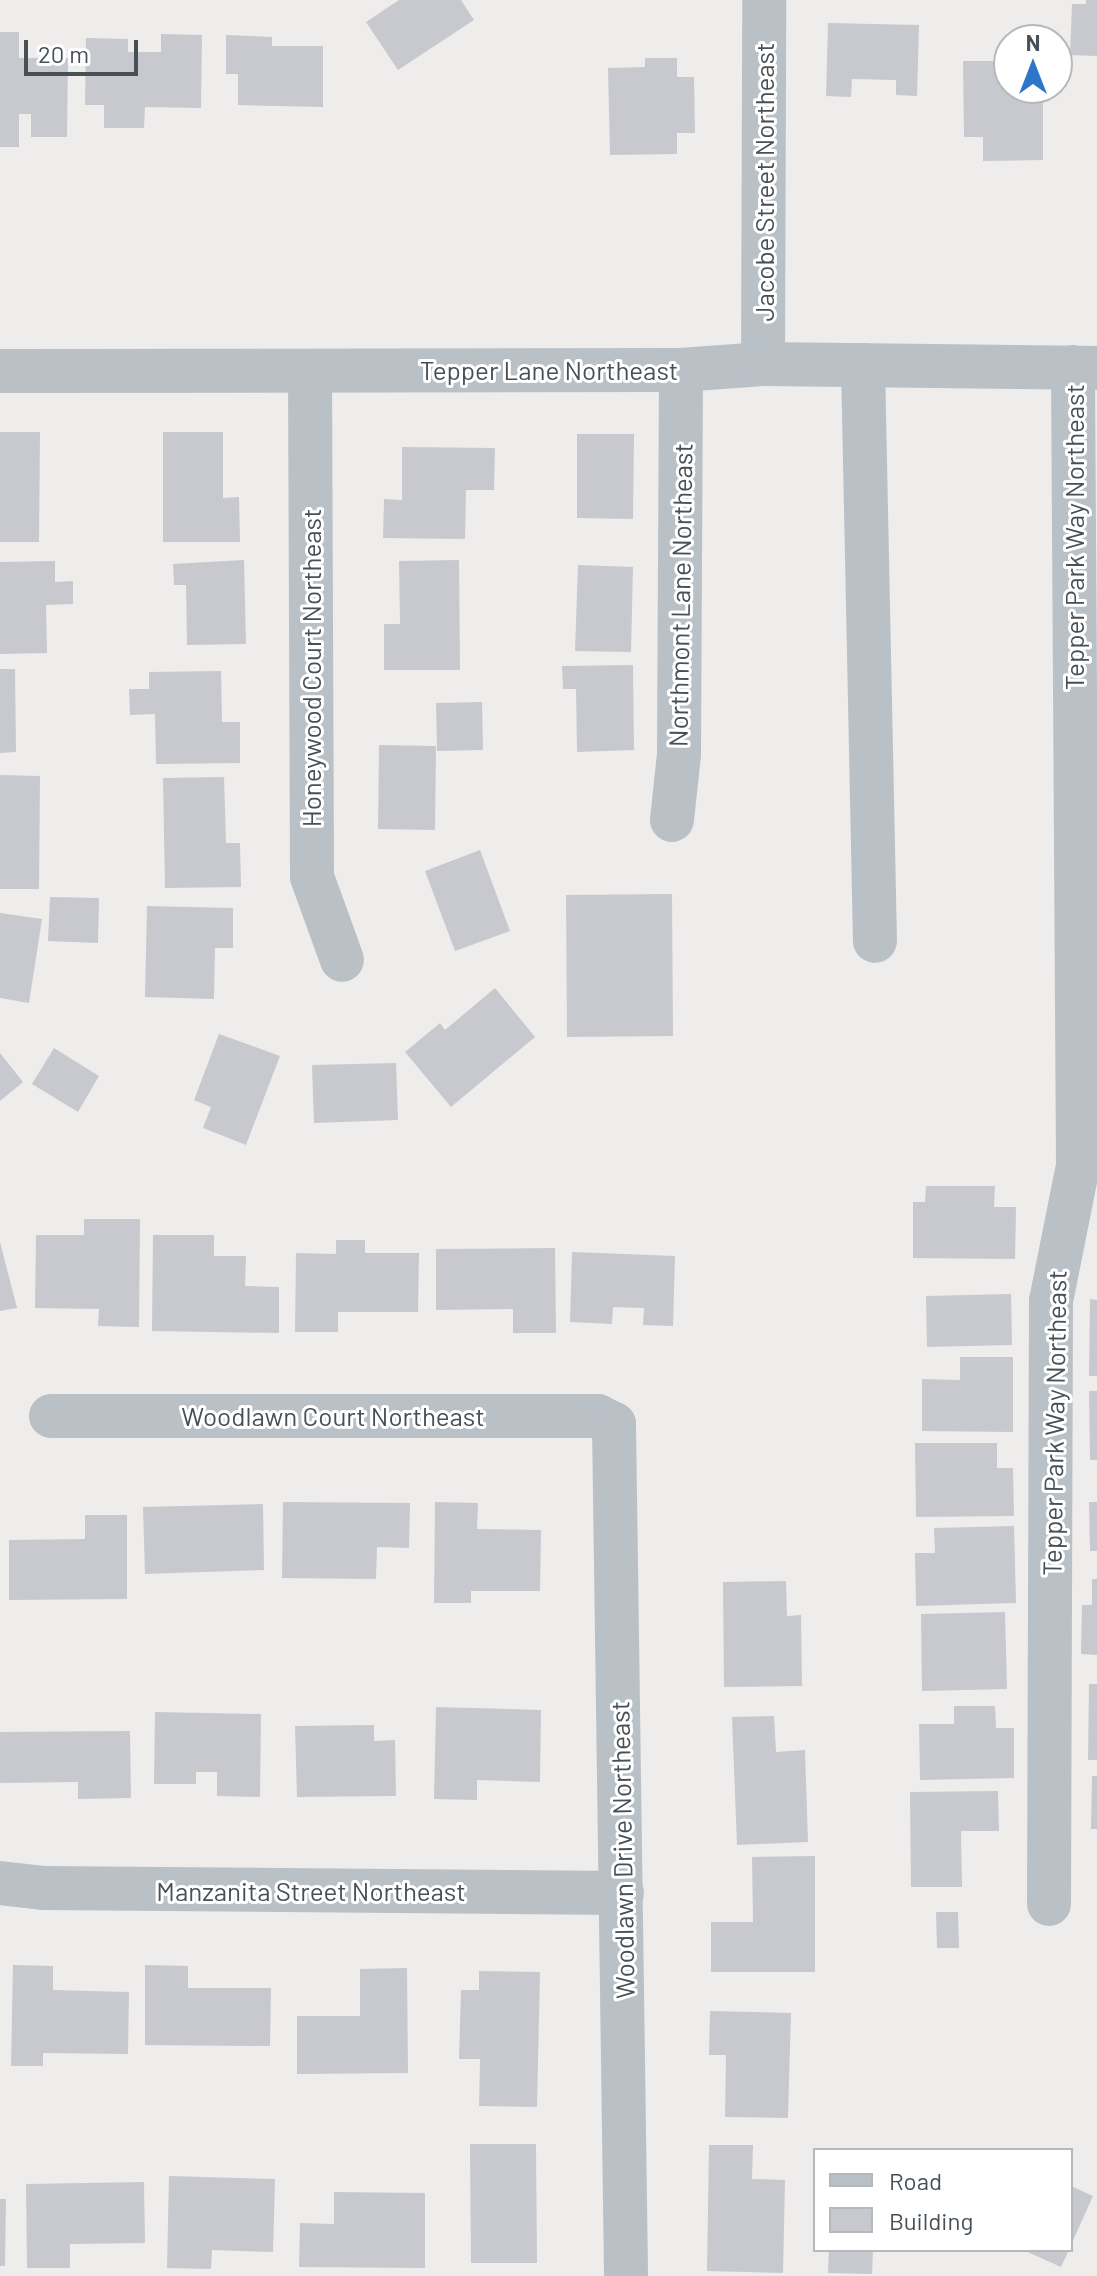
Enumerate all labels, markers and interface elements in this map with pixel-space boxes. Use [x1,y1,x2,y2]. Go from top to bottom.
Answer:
scale bar [28,24,142,74]
north arrow [993,24,1073,104]
text: N [1026,29,1040,55]
text: 20 m [38,39,89,68]
street label: Jacobe Street Northeast [748,43,780,321]
street label: Tepper Lane Northeast [420,354,678,386]
street label: Tepper Park Way Northeast [1058,384,1090,690]
street label: Northmont Lane Northeast [662,443,698,747]
street label: Honeywood Court Northeast [295,509,327,827]
street label: Tepper Park Way Northeast [1036,1270,1072,1576]
street label: Woodlawn Court Northeast [181,1400,485,1432]
street label: Woodlawn Drive Northeast [604,1701,640,1999]
street label: Manzanita Street Northeast [156,1875,466,1907]
legend [813,2148,1073,2252]
text: Road [889,2166,942,2195]
text: Building [889,2206,973,2235]

